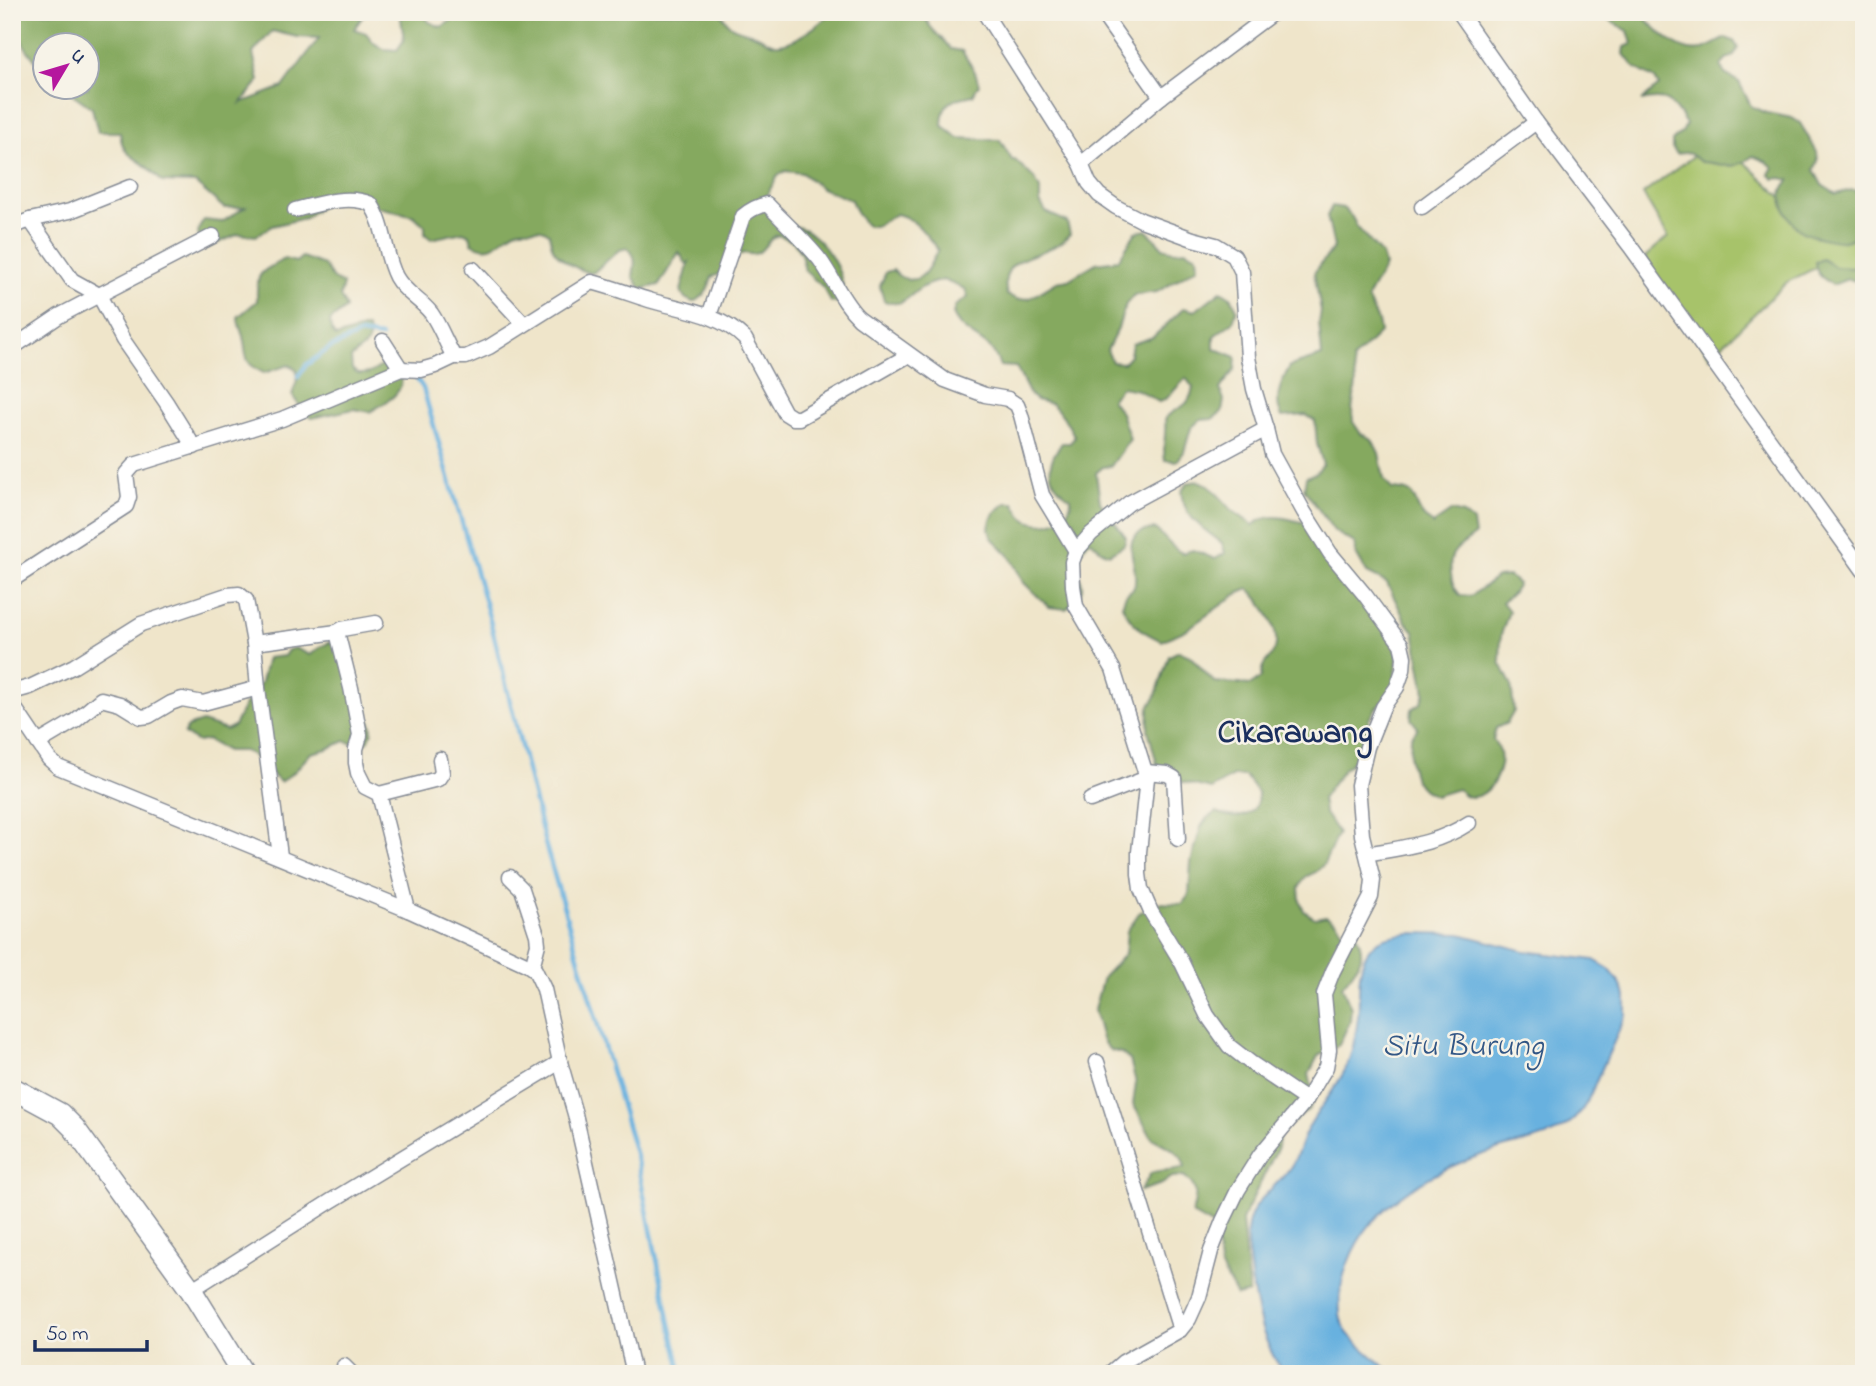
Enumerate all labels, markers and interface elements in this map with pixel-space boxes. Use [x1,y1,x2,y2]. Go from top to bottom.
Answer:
north arrow [32,32,102,102]
text: U [63,44,92,70]
district label: Cikarawang [1218,710,1373,759]
water label: Situ Burung [1382,1024,1544,1071]
scale bar [35,1309,147,1353]
text: 50 m [46,1320,89,1350]

